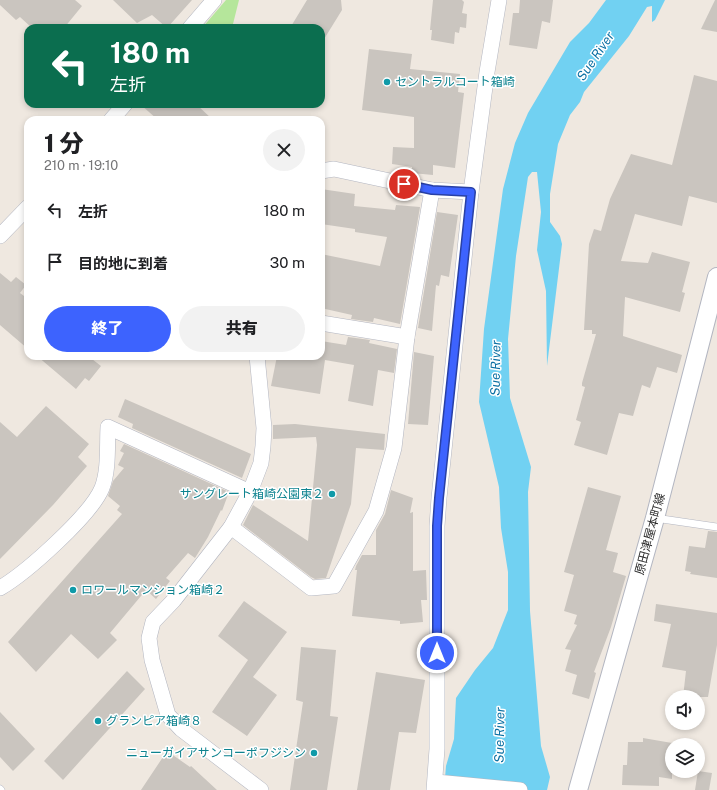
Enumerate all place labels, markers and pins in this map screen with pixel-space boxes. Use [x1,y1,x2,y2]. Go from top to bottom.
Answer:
place label: セントラルコート箱崎 [395,75,515,89]
marker: セントラルコート箱崎 [382,77,392,87]
pin [387,167,421,201]
place label: サングレート箱崎公園東２ [180,487,324,501]
marker: サングレート箱崎公園東２ [327,489,337,499]
place label: ロワールマンション箱崎２ [81,583,225,597]
marker: ロワールマンション箱崎２ [68,585,78,595]
place label: グランピア箱崎８ [106,714,202,728]
marker: グランピア箱崎８ [93,716,103,726]
place label: ニューガイアサンコーポフジシン [126,746,306,760]
marker: ニューガイアサンコーポフジシン [309,748,319,758]

